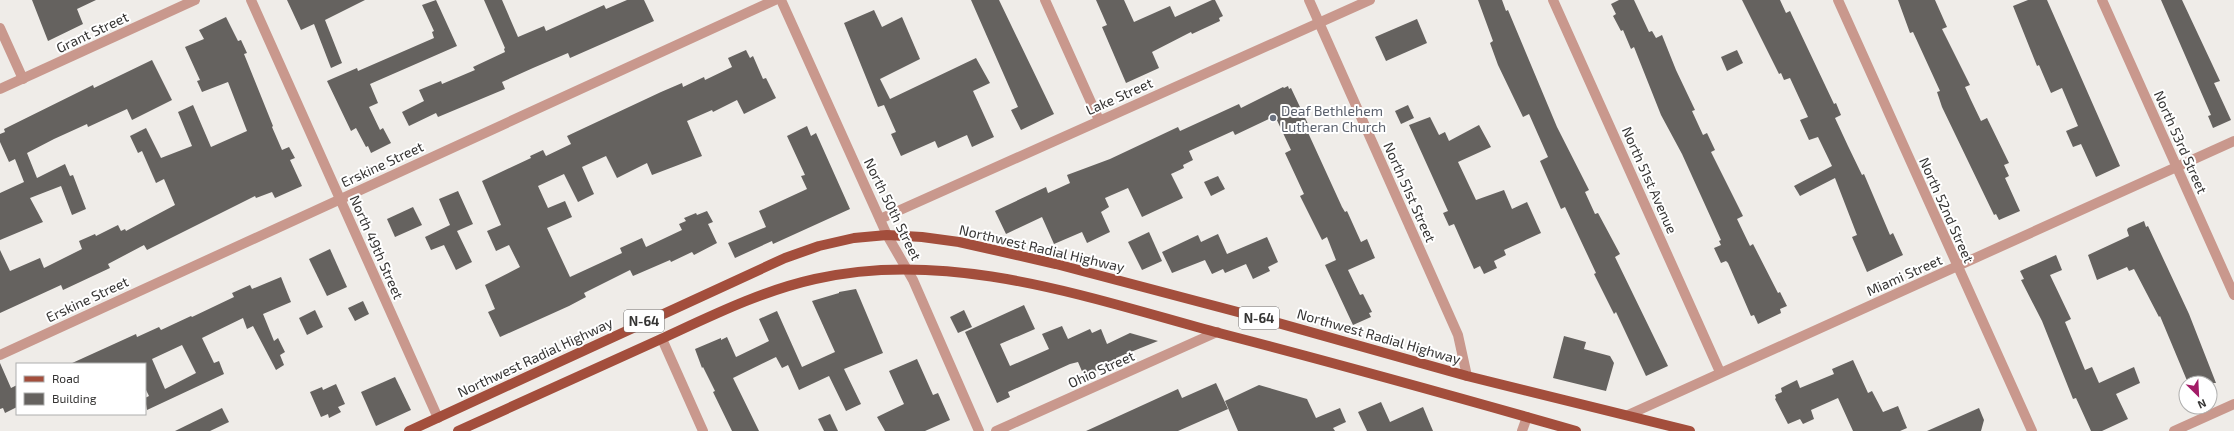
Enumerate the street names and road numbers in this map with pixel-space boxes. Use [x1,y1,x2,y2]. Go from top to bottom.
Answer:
street label: Grant Street [53,8,131,56]
street label: Lake Street [1083,74,1155,118]
street label: North 53rd Street [2151,88,2211,196]
street label: North 51st Avenue [1619,124,1681,236]
street label: Erskine Street [338,138,426,190]
street label: North 51st Street [1380,139,1440,245]
street label: North 50th Street [861,155,925,263]
street label: North 52nd Street [1916,155,1978,265]
street label: North 49th Street [346,192,408,302]
street label: Northwest Radial Highway [958,221,1127,275]
street label: Miami Street [1863,251,1945,299]
street label: Erskine Street [43,273,131,325]
street label: Northwest Radial Highway [1295,304,1463,368]
road number: N-64 [1239,307,1279,329]
road number: N-64 [624,310,664,332]
street label: Northwest Radial Highway [455,313,616,400]
street label: Ohio Street [1065,347,1137,391]

